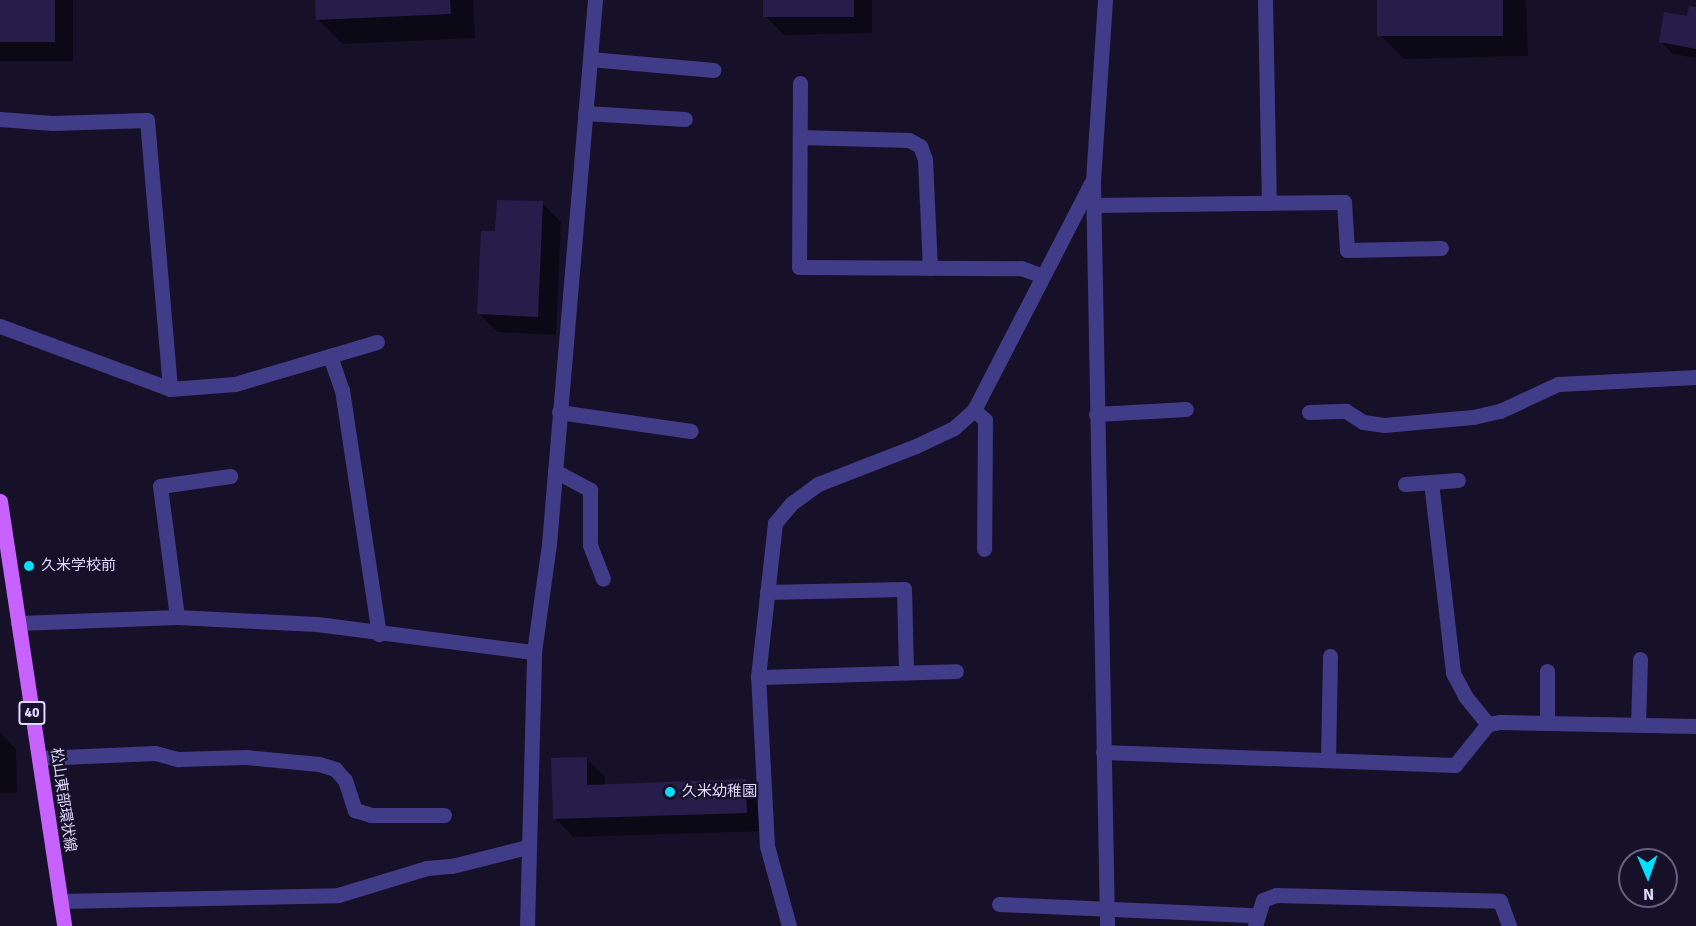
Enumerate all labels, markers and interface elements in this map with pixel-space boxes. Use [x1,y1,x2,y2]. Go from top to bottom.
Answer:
place label: 久米学校前 [41,557,116,575]
marker: 久米学校前 [22,559,36,573]
road number: 40 [17,702,47,724]
street label: 松山東部環状線 [47,747,79,853]
place label: 久米幼稚園 [682,783,757,801]
marker: 久米幼稚園 [663,785,677,799]
north arrow [1618,848,1678,908]
text: N [1643,884,1654,904]

